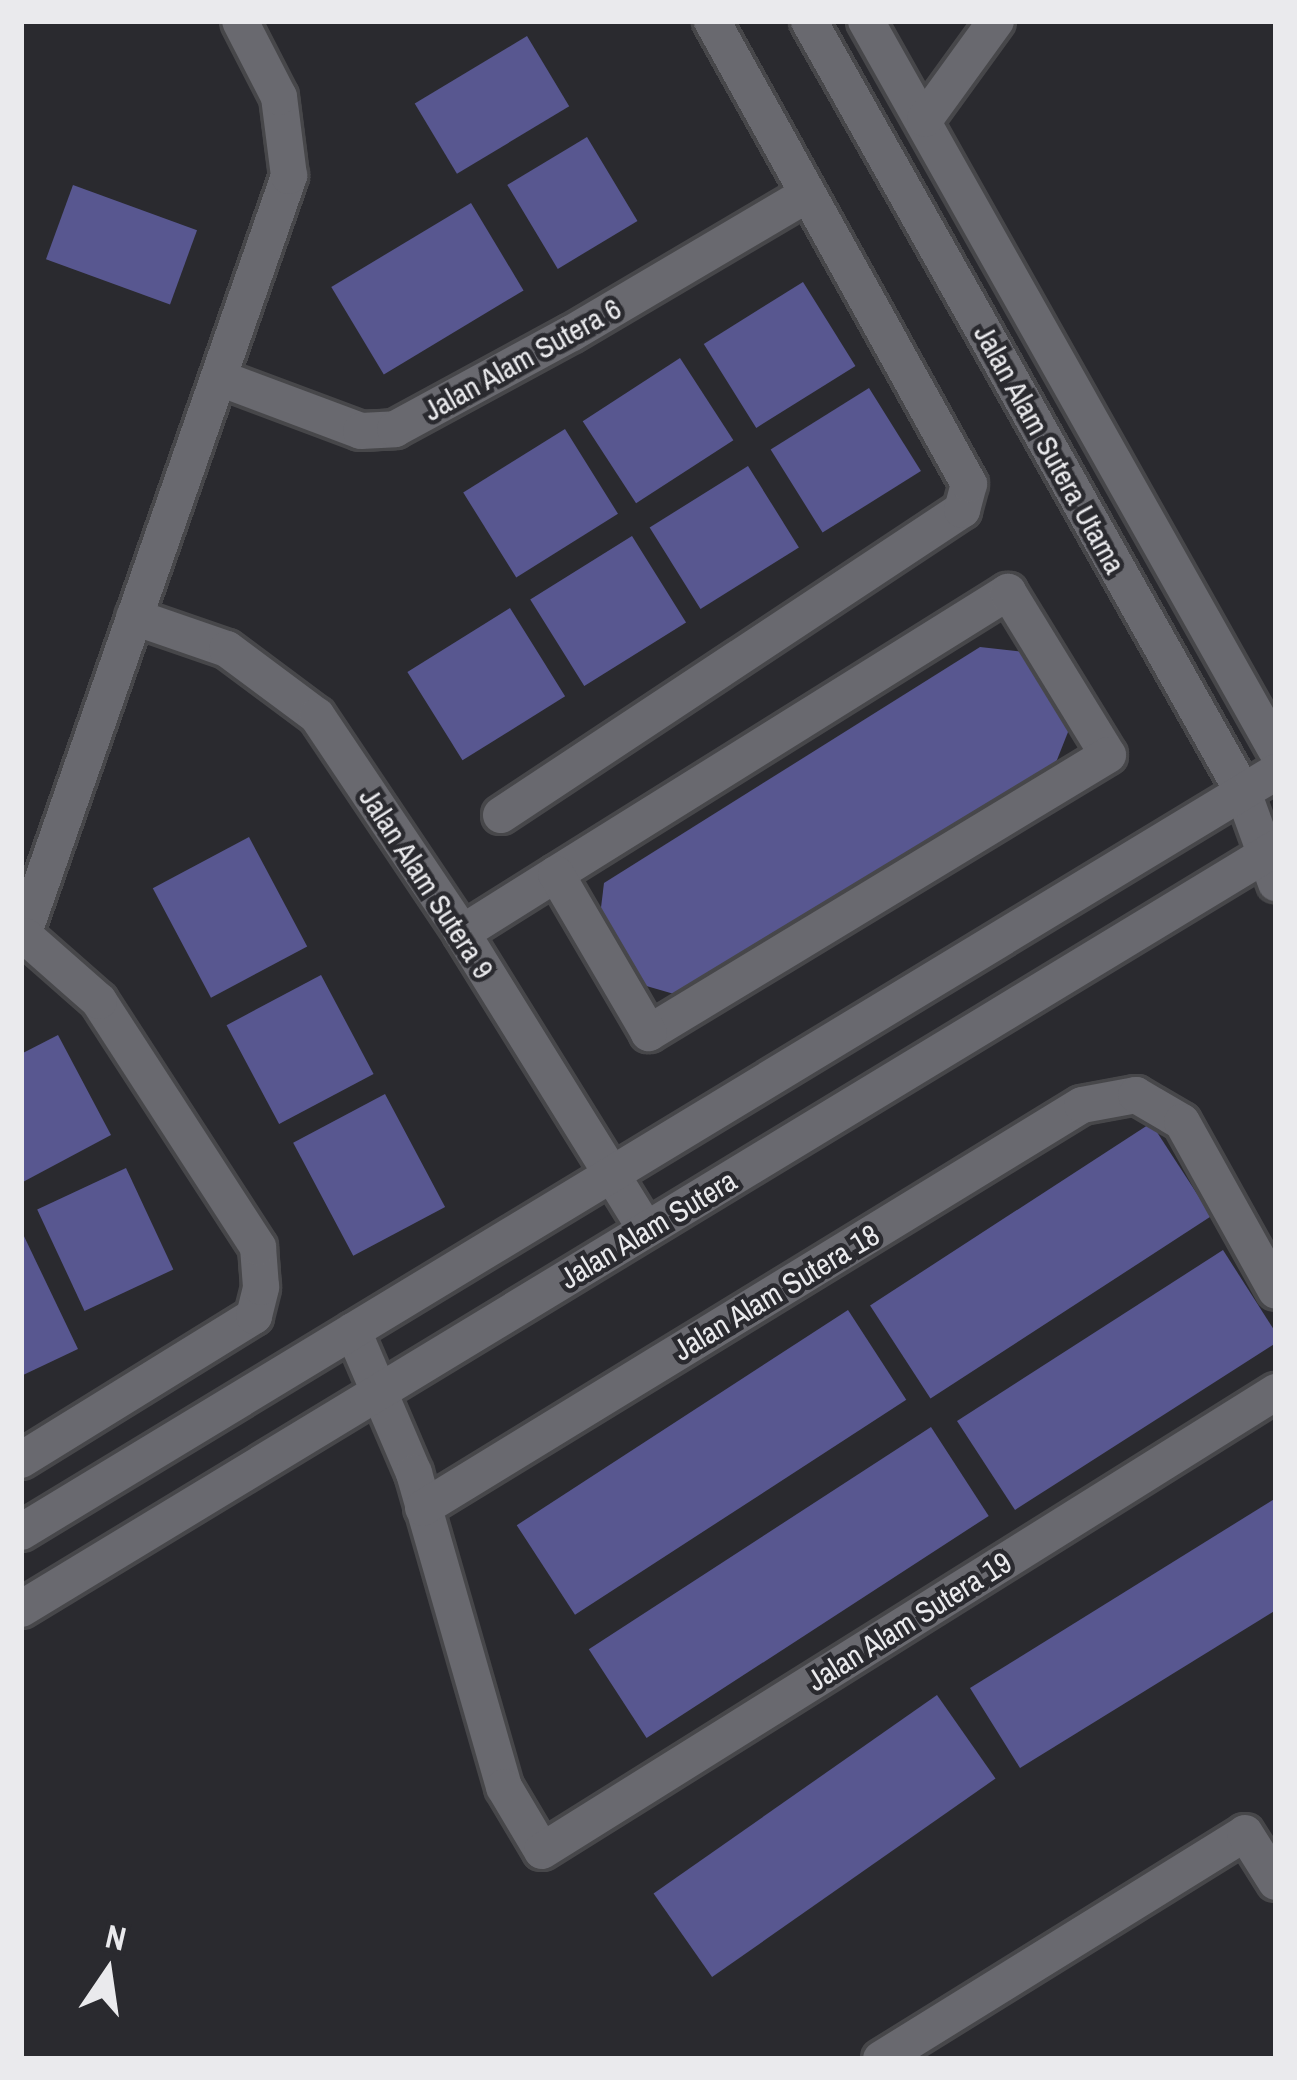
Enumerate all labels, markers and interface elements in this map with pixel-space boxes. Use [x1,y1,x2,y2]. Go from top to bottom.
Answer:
street label: Jalan Alam Sutera 6 [416,290,628,428]
street label: Jalan Alam Sutera Utama [966,318,1134,580]
street label: Jalan Alam Sutera 9 [352,780,502,986]
street label: Jalan Alam Sutera [553,1162,743,1296]
street label: Jalan Alam Sutera 18 [666,1216,886,1368]
street label: Jalan Alam Sutera 19 [800,1543,1018,1699]
north arrow [48,1912,168,2032]
text: N [102,1913,131,1961]

